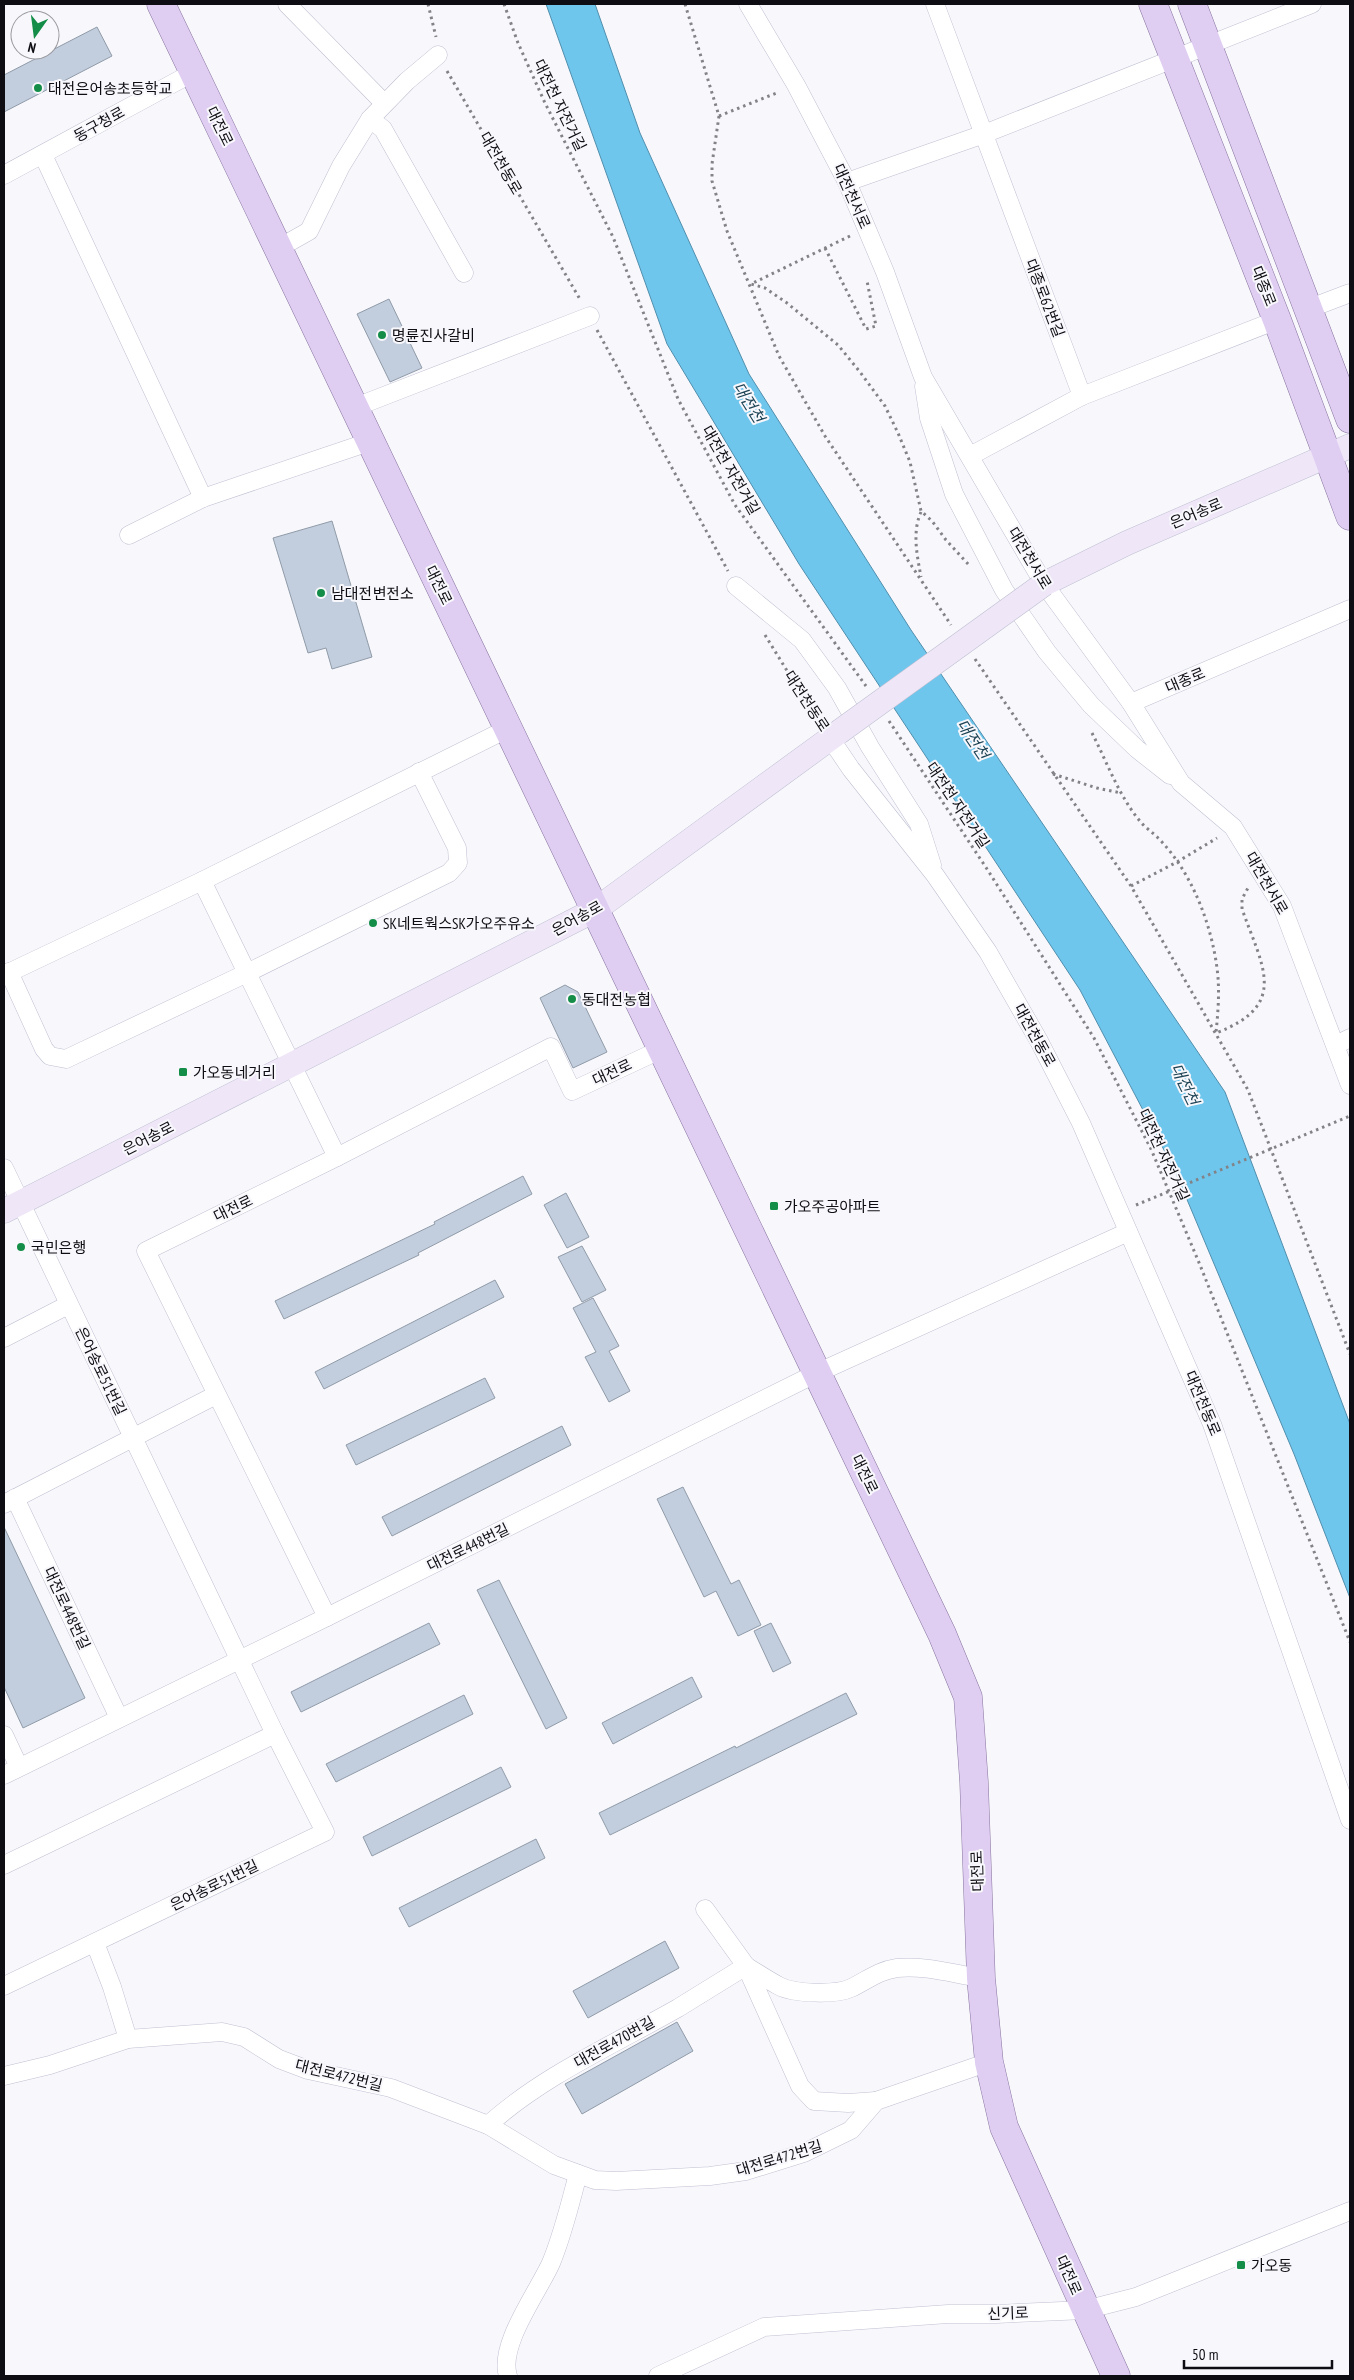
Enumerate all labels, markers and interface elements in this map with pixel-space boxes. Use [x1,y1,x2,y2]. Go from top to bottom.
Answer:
north arrow [10,10,60,60]
text: N [26,38,38,57]
street label: 대전천 자전거길 [530,56,590,154]
place label: 대전은어송초등학교 [48,79,172,98]
marker: 대전은어송초등학교 [32,82,44,94]
street label: 동구청로 [70,102,128,146]
street label: 대전로 [202,103,238,149]
street label: 대전천동로 [476,128,526,198]
street label: 대전천서로 [829,161,875,231]
street label: 대종로62번길 [1021,256,1069,340]
street label: 대종로 [1247,263,1281,309]
place label: 명륜진사갈비 [392,326,475,345]
marker: 명륜진사갈비 [376,329,388,341]
water label: 대전천 [729,378,770,428]
street label: 대전천 자전거길 [698,422,764,518]
street label: 은어송로 [1167,493,1225,533]
street label: 대전천서로 [1004,524,1056,592]
street label: 대전로 [421,562,457,608]
place label: 남대전변전소 [331,584,414,603]
marker: 남대전변전소 [315,587,327,599]
street label: 대종로 [1162,663,1208,697]
street label: 대전천동로 [780,667,834,735]
water label: 대전천 [952,715,995,765]
street label: 대전천 자전거길 [922,758,994,852]
street label: 대전천서로 [1242,848,1292,918]
street label: 은어송로 [548,896,606,940]
place label: SK네트웍스SK가오주유소 [383,914,535,933]
marker: SK네트웍스SK가오주유소 [367,917,379,929]
place label: 동대전농협 [582,990,651,1009]
marker: 동대전농협 [566,993,578,1005]
street label: 대전천동로 [1010,1000,1060,1070]
street label: 대전로 [589,1055,635,1089]
water label: 대전천 [1166,1060,1205,1110]
place label: 가오동네거리 [193,1063,276,1082]
marker: 가오동네거리 [177,1066,189,1078]
street label: 대전천 자전거길 [1134,1106,1194,1204]
street label: 은어송로 [119,1117,177,1159]
street label: 대전로 [210,1190,256,1226]
place label: 가오주공아파트 [784,1197,881,1216]
marker: 가오주공아파트 [768,1200,780,1212]
place label: 국민은행 [31,1238,86,1257]
marker: 국민은행 [15,1241,27,1253]
street label: 은어송로51번길 [71,1324,131,1418]
street label: 대전천동로 [1181,1368,1225,1438]
street label: 대전로 [847,1451,883,1497]
street label: 대전로448번길 [424,1519,512,1575]
street label: 대전로448번길 [40,1564,94,1652]
street label: 대전로 [967,1850,987,1892]
street label: 은어송로51번길 [167,1855,261,1915]
street label: 대전로470번길 [570,2012,658,2072]
street label: 대전로472번길 [293,2055,385,2095]
street label: 대전로472번길 [734,2136,824,2180]
street label: 대전로 [1052,2252,1086,2298]
place label: 가오동 [1251,2256,1292,2275]
marker: 가오동 [1235,2259,1247,2271]
street label: 신기로 [987,2303,1029,2323]
scale bar [1184,2338,1332,2370]
text: 50 m [1192,2345,1218,2364]

